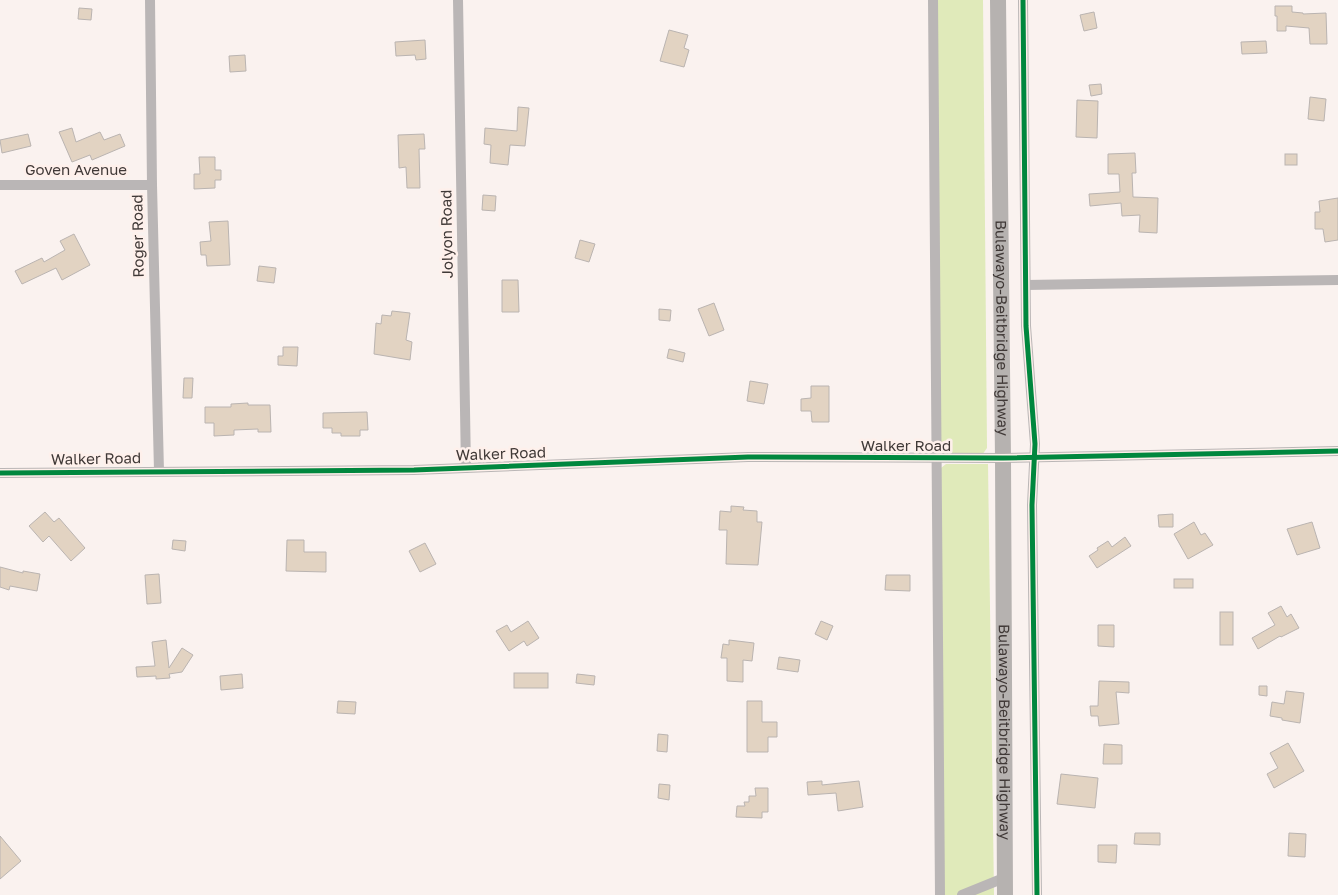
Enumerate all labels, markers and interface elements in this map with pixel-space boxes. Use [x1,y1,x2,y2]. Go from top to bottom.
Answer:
street label: Goven Avenue [25,160,127,178]
street label: Jolyon Road [436,190,456,278]
street label: Roger Road [127,194,147,278]
street label: Bulawayo-Beitbridge Highway [992,220,1013,437]
street label: Walker Road [861,436,951,454]
street label: Walker Road [456,442,546,464]
street label: Walker Road [51,448,141,468]
street label: Bulawayo-Beitbridge Highway [996,624,1015,841]

